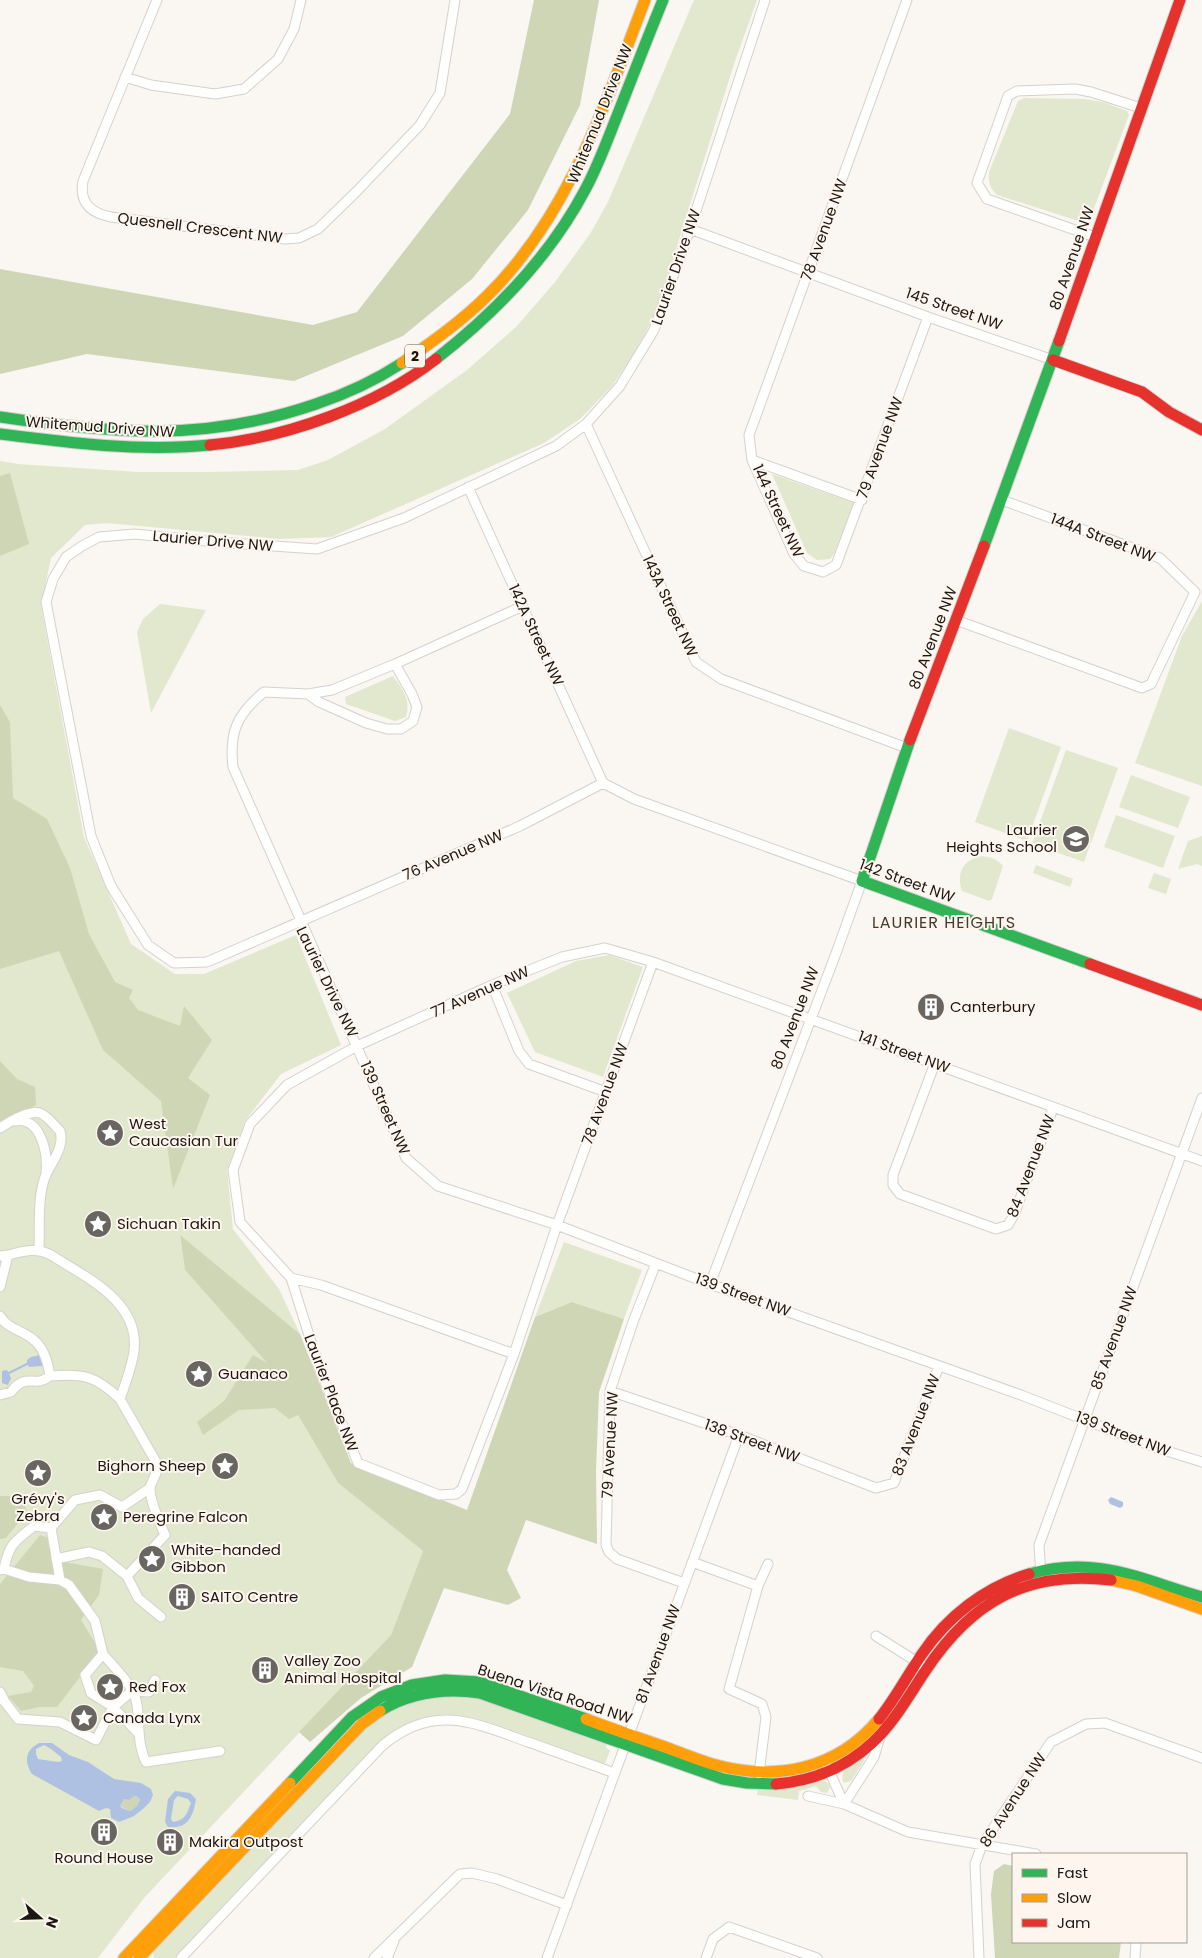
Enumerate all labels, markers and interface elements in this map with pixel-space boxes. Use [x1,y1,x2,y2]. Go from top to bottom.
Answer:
street label: Whitemud Drive NW [562,41,637,187]
street label: 78 Avenue NW [795,176,852,284]
street label: 80 Avenue NW [1044,203,1099,313]
street label: Laurier Drive NW [646,206,705,328]
street label: Quesnell Crescent NW [117,207,284,248]
street label: 145 Street NW [903,282,1006,335]
road number: 2 [405,344,425,368]
street label: 79 Avenue NW [851,394,908,502]
street label: Whitemud Drive NW [25,411,175,442]
street label: 144 Street NW [748,461,809,561]
street label: 144A Street NW [1048,508,1159,567]
street label: Laurier Drive NW [152,525,275,556]
street label: 143A Street NW [638,551,703,661]
street label: 142A Street NW [504,580,569,689]
street label: 80 Avenue NW [903,583,962,692]
place label: Laurier Heights School [946,819,1057,857]
street label: 76 Avenue NW [399,824,507,885]
school or university icon: Laurier Heights School [1061,824,1091,854]
street label: 142 Street NW [857,854,958,908]
district label: LAURIER HEIGHTS [872,911,1016,934]
street label: Laurier Drive NW [291,923,364,1041]
street label: 77 Avenue NW [427,960,533,1023]
street label: 80 Avenue NW [765,963,824,1072]
building icon: Canterbury [916,992,946,1022]
place label: Canterbury [950,996,1036,1017]
street label: 141 Street NW [855,1025,953,1078]
street label: 78 Avenue NW [576,1040,633,1148]
street label: 139 Street NW [355,1058,416,1158]
street label: 84 Avenue NW [1001,1111,1060,1220]
place label: West Caucasian Tur [129,1113,239,1151]
place icon: West Caucasian Tur [95,1118,125,1148]
place icon: Sichuan Takin [83,1209,113,1239]
place label: Sichuan Takin [117,1213,221,1234]
street label: 139 Street NW [692,1268,794,1322]
street label: 85 Avenue NW [1085,1283,1142,1392]
street label: Laurier Place NW [299,1331,364,1455]
place icon: Guanaco [184,1359,214,1389]
place label: Guanaco [218,1363,288,1384]
street label: 83 Avenue NW [886,1370,945,1479]
street label: 79 Avenue NW [596,1391,623,1499]
street label: 139 Street NW [1073,1406,1174,1461]
street label: 138 Street NW [701,1414,803,1468]
place icon: Bighorn Sheep [210,1451,240,1481]
place label: Bighorn Sheep [97,1455,206,1476]
place icon: Grévy's Zebra [23,1458,53,1488]
place label: Grévy's Zebra [11,1488,65,1526]
place icon: Peregrine Falcon [89,1502,119,1532]
place label: Peregrine Falcon [123,1506,248,1527]
place label: White-handed Gibbon [171,1539,281,1577]
place icon: White-handed Gibbon [137,1544,167,1574]
building icon: SAITO Centre [167,1582,197,1612]
place label: SAITO Centre [201,1586,298,1607]
street label: 81 Avenue NW [630,1601,685,1706]
place label: Valley Zoo Animal Hospital [284,1650,402,1688]
building icon: Valley Zoo Animal Hospital [250,1655,280,1685]
street label: Buena Vista Road NW [475,1659,635,1729]
place icon: Red Fox [95,1672,125,1702]
place label: Red Fox [129,1676,186,1697]
place icon: Canada Lynx [69,1703,99,1733]
place label: Canada Lynx [103,1707,200,1728]
street label: 86 Avenue NW [974,1748,1051,1851]
building icon: Round House [89,1817,119,1847]
building icon: Makira Outpost [155,1827,185,1857]
place label: Makira Outpost [189,1831,303,1852]
place label: Round House [55,1847,153,1868]
legend [1012,1853,1187,1943]
text: Fast [1057,1862,1088,1883]
text: Slow [1057,1887,1092,1908]
north arrow [15,1893,65,1943]
text: Jam [1057,1912,1091,1933]
text: N [41,1914,63,1931]

